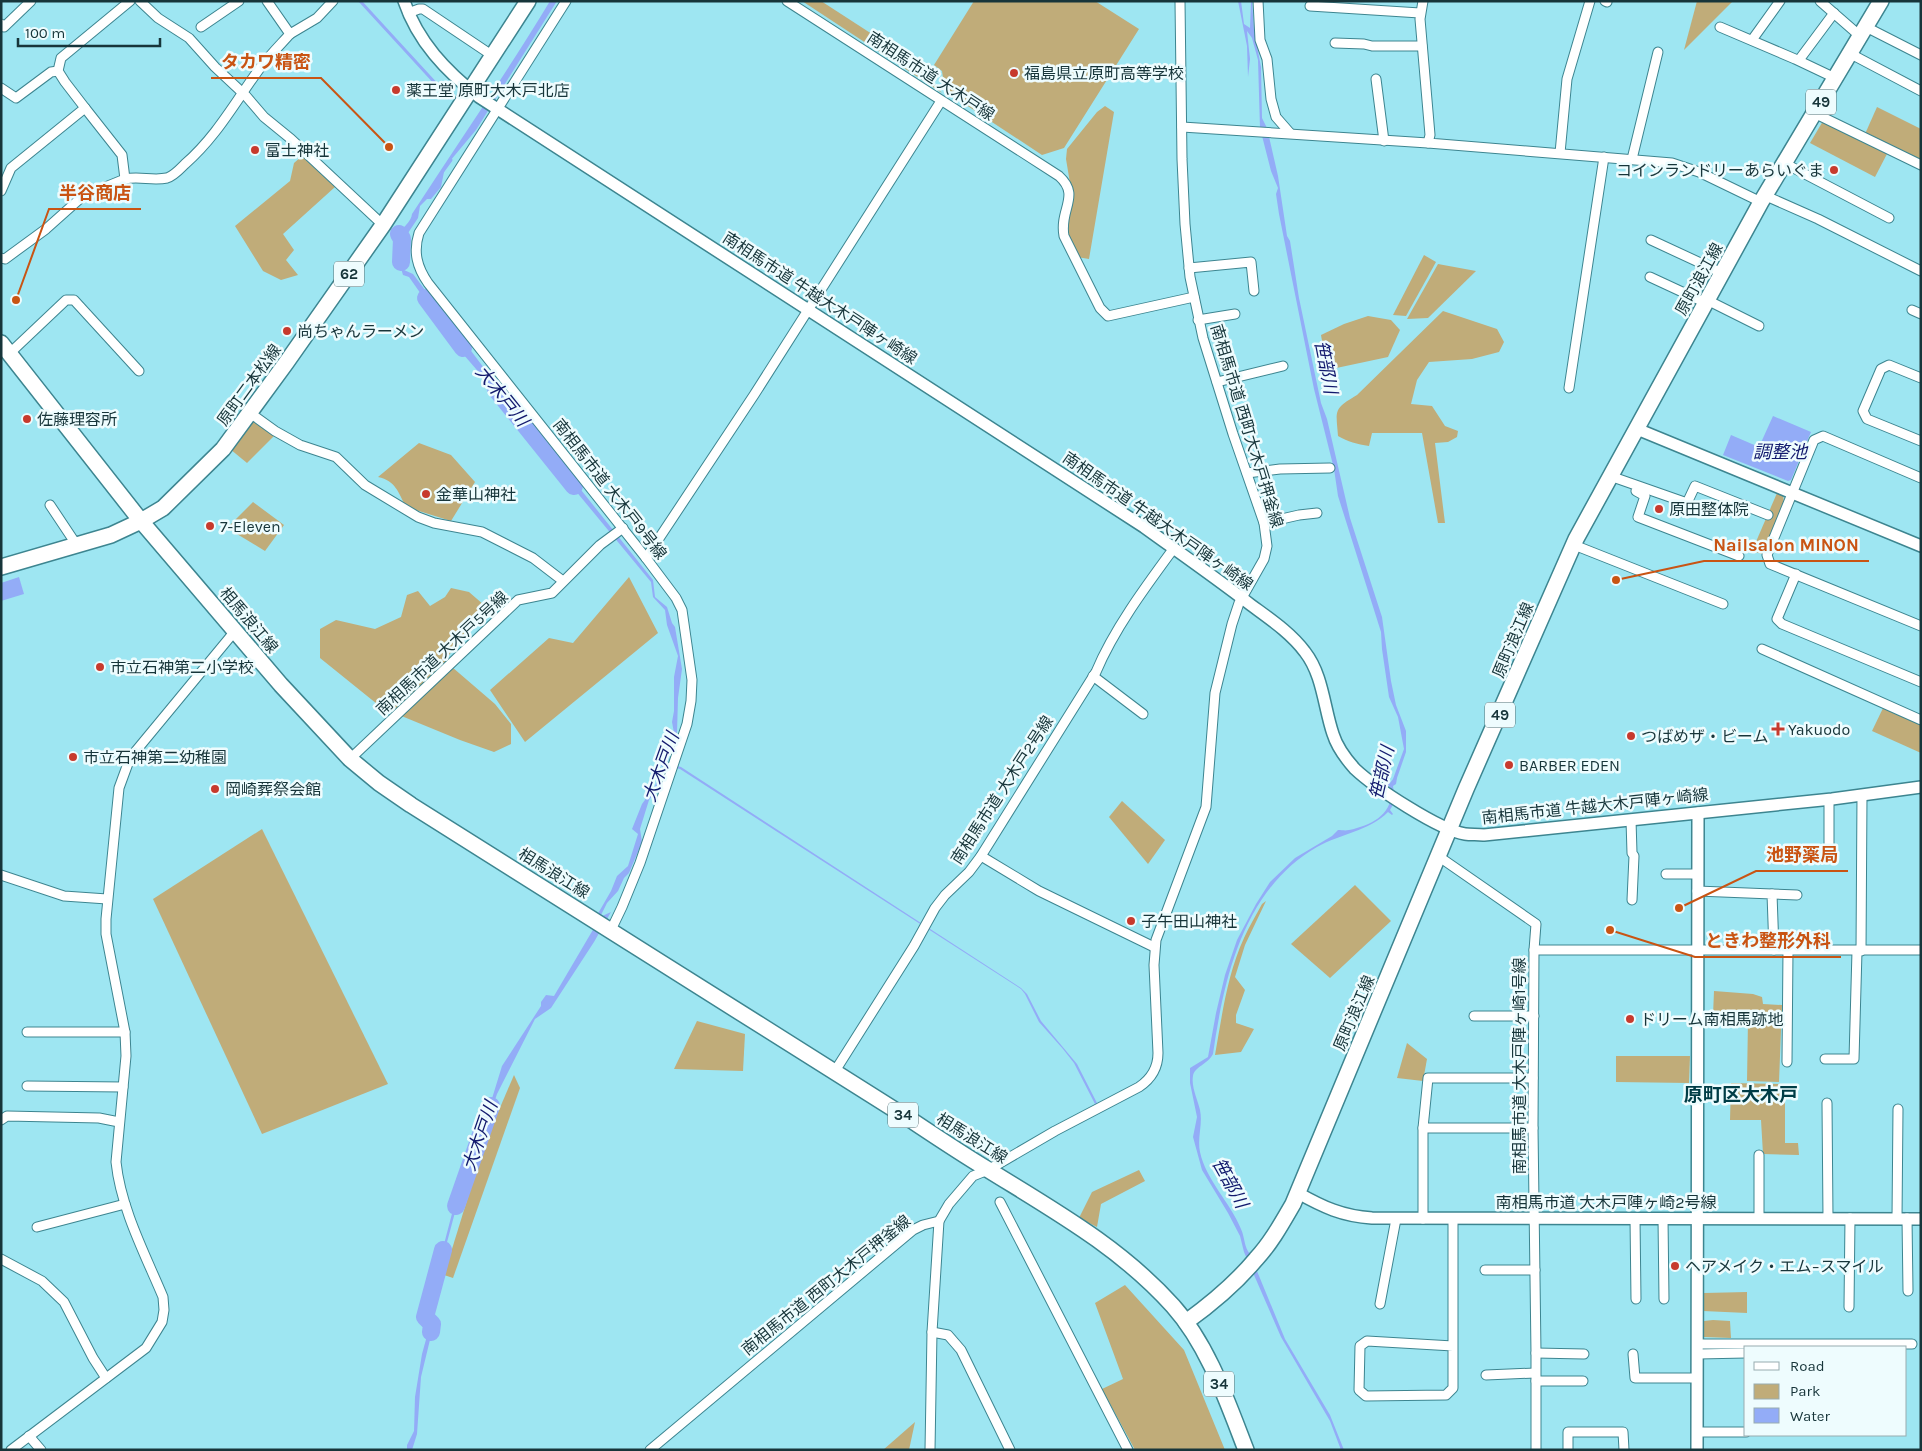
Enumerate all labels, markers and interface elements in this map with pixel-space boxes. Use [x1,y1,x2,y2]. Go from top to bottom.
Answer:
scale bar [18,15,160,47]
text: 100 m [25,24,65,42]
street label: 南相馬市道 大木戸線 [864,28,998,124]
callout: タカワ精密 [211,45,321,78]
text: タカワ精密 [221,51,311,73]
place label: 福島県立原町高等学校 [1024,64,1184,83]
marker: 福島県立原町高等学校 [1008,67,1020,79]
place label: 薬王堂 原町大木戸北店 [406,81,570,100]
marker: 薬王堂 原町大木戸北店 [390,84,402,96]
road number: 49 [1806,90,1836,114]
place label: 富士神社 [265,141,329,160]
marker: 富士神社 [249,144,261,156]
place label: コインランドリーあらいぐま [1616,161,1824,180]
marker: コインランドリーあらいぐま [1828,164,1840,176]
callout: 半谷商店 [49,176,141,209]
text: 半谷商店 [59,182,131,204]
street label: 南相馬市道 牛越大木戸陣ヶ崎線 [719,228,921,368]
street label: 原町浪江線 [1671,239,1727,319]
road number: 62 [334,262,364,286]
place label: 尚ちゃんラーメン [297,322,424,341]
street label: 南相馬市道 西町大木戸押釜線 [1207,322,1287,530]
marker: 尚ちゃんラーメン [281,325,293,337]
water label: 笹部川 [1310,338,1342,398]
street label: 原町二本松線 [213,341,285,429]
water label: 大木戸川 [471,361,534,432]
place label: 佐藤理容所 [37,410,117,429]
marker: 佐藤理容所 [21,413,33,425]
street label: 南相馬市道 大木戸9号線 [549,415,671,563]
water label: 調整池 [1753,441,1809,463]
street label: 南相馬市道 牛越大木戸陣ヶ崎線 [1059,448,1257,594]
place label: 金華山神社 [436,485,516,504]
marker: 金華山神社 [420,488,432,500]
place label: 原田整体院 [1669,500,1749,519]
marker: 原田整体院 [1653,503,1665,515]
place label: 7-Eleven [220,517,281,536]
marker: 7-Eleven [204,520,216,532]
callout: Nailsalon MINON [1704,528,1869,561]
text: Nailsalon MINON [1713,534,1859,556]
street label: 相馬浪江線 [216,583,282,657]
street label: 南相馬市道 大木戸5号線 [372,587,512,719]
street label: 原町浪江線 [1489,599,1537,681]
place label: 市立石神第二小学校 [110,658,254,677]
marker: 市立石神第二小学校 [94,661,106,673]
road number: 49 [1485,702,1515,728]
street label: 南相馬市道 大木戸2号線 [947,712,1057,868]
place label: Yakuodo [1788,720,1850,739]
marker: Yakuodo [1772,723,1784,735]
place label: つばめザ・ビーム [1641,727,1769,746]
water label: 大木戸川 [638,728,684,805]
marker: つばめザ・ビーム [1625,730,1637,742]
water label: 笹部川 [1365,742,1399,802]
place label: 市立石神第二幼稚園 [83,748,227,767]
marker: 市立石神第二幼稚園 [67,751,79,763]
place label: BARBER EDEN [1519,756,1620,775]
marker: BARBER EDEN [1503,759,1515,771]
place label: 岡崎葬祭会館 [225,780,321,799]
marker: 岡崎葬祭会館 [209,783,221,795]
street label: 南相馬市道 牛越大木戸陣ヶ崎線 [1481,785,1709,827]
callout: 池野薬局 [1756,838,1848,871]
street label: 相馬浪江線 [515,844,593,902]
text: 池野薬局 [1766,844,1838,866]
place label: 子午田山神社 [1141,912,1237,931]
marker: 子午田山神社 [1125,915,1137,927]
callout: ときわ整形外科 [1695,924,1841,957]
text: ときわ整形外科 [1705,930,1831,952]
street label: 南相馬市道 大木戸陣ヶ崎1号線 [1510,957,1529,1175]
street label: 原町浪江線 [1330,972,1378,1054]
place label: ドリーム南相馬跡地 [1640,1010,1784,1029]
marker: ドリーム南相馬跡地 [1624,1013,1636,1025]
district label: 原町区大木戸 [1684,1084,1798,1106]
water label: 大木戸川 [458,1096,503,1174]
road number: 34 [888,1102,918,1128]
street label: 相馬浪江線 [933,1109,1011,1167]
water label: 笹部川 [1207,1154,1254,1214]
street label: 南相馬市道 大木戸陣ヶ崎2号線 [1495,1193,1717,1212]
street label: 南相馬市道 西町大木戸押釜線 [738,1211,914,1359]
place label: ヘアメイク・エム−スマイル [1685,1257,1883,1276]
marker: ヘアメイク・エム−スマイル [1669,1260,1681,1272]
legend [1744,1346,1907,1436]
text: Road [1790,1357,1825,1375]
road number: 34 [1204,1372,1234,1396]
text: Park [1790,1382,1820,1400]
text: Water [1790,1407,1831,1425]

